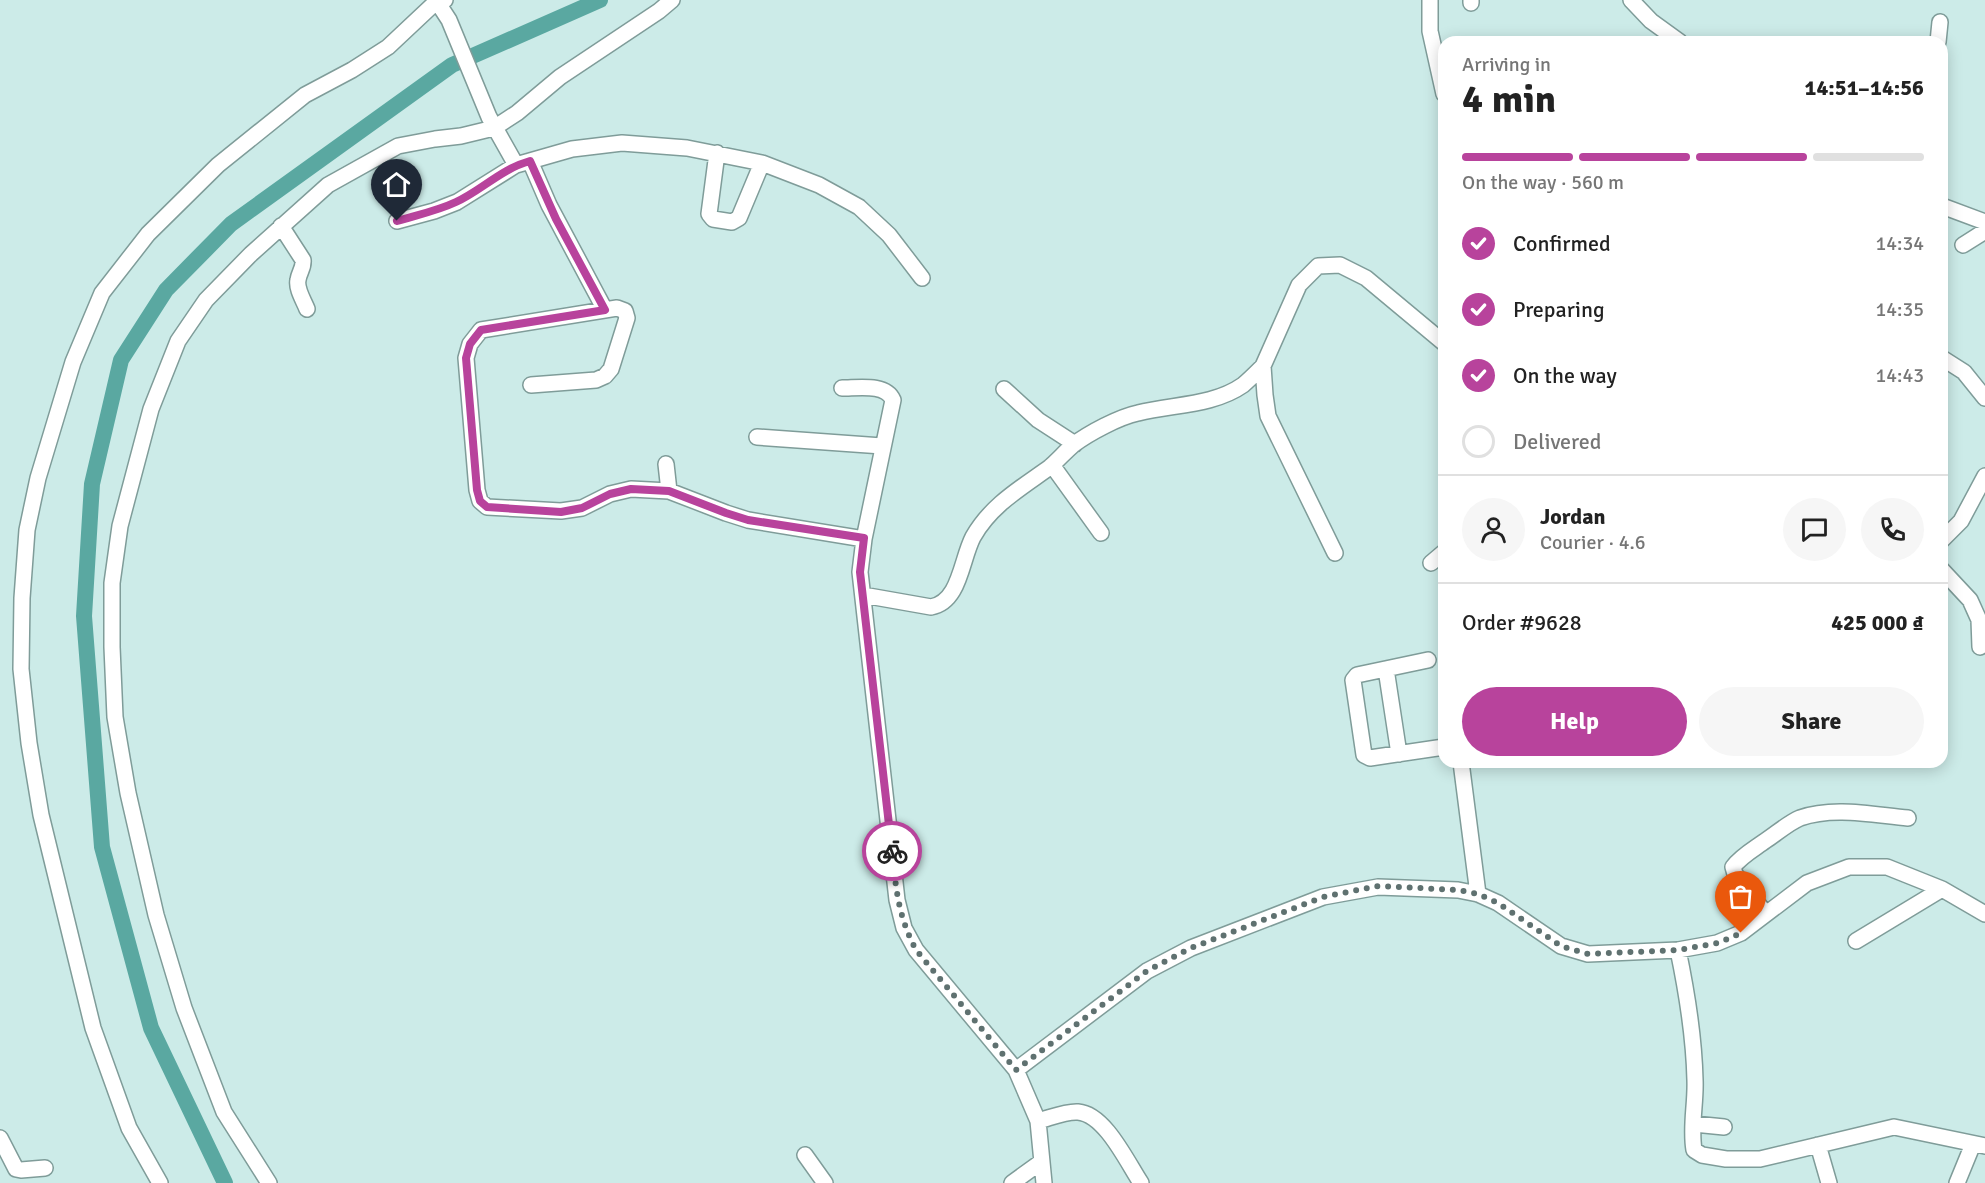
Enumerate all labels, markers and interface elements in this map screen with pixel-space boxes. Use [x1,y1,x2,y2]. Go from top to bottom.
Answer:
text: Arriving in [1462,52,1551,77]
text: 14:51–14:56 [1805,74,1924,101]
text: 4 min [1462,75,1556,123]
pin [371,159,422,221]
icon: home [380,168,413,201]
text: On the way · 560 m [1462,170,1624,195]
icon: check [1462,227,1495,260]
text: Confirmed [1513,230,1611,257]
text: 14:34 [1875,231,1924,256]
icon: check [1462,293,1495,326]
text: Preparing [1513,296,1605,323]
text: 14:35 [1875,297,1924,322]
icon: check [1462,359,1495,392]
text: On the way [1513,362,1617,389]
text: 14:43 [1875,363,1924,388]
text: Delivered [1513,428,1601,455]
button: person [1462,498,1525,561]
button: chat [1783,498,1846,561]
button: phone [1861,498,1924,561]
text: Jordan [1540,503,1606,530]
text: Courier · 4.6 [1540,530,1646,555]
text: Order #9628 [1462,609,1582,636]
text: 425 000 ₫ [1831,609,1924,636]
button: Help [1462,687,1687,756]
button: Share [1699,687,1924,756]
courier [862,821,922,881]
icon: bike [876,835,909,868]
pin [1715,871,1766,933]
icon: bag [1724,880,1757,913]

